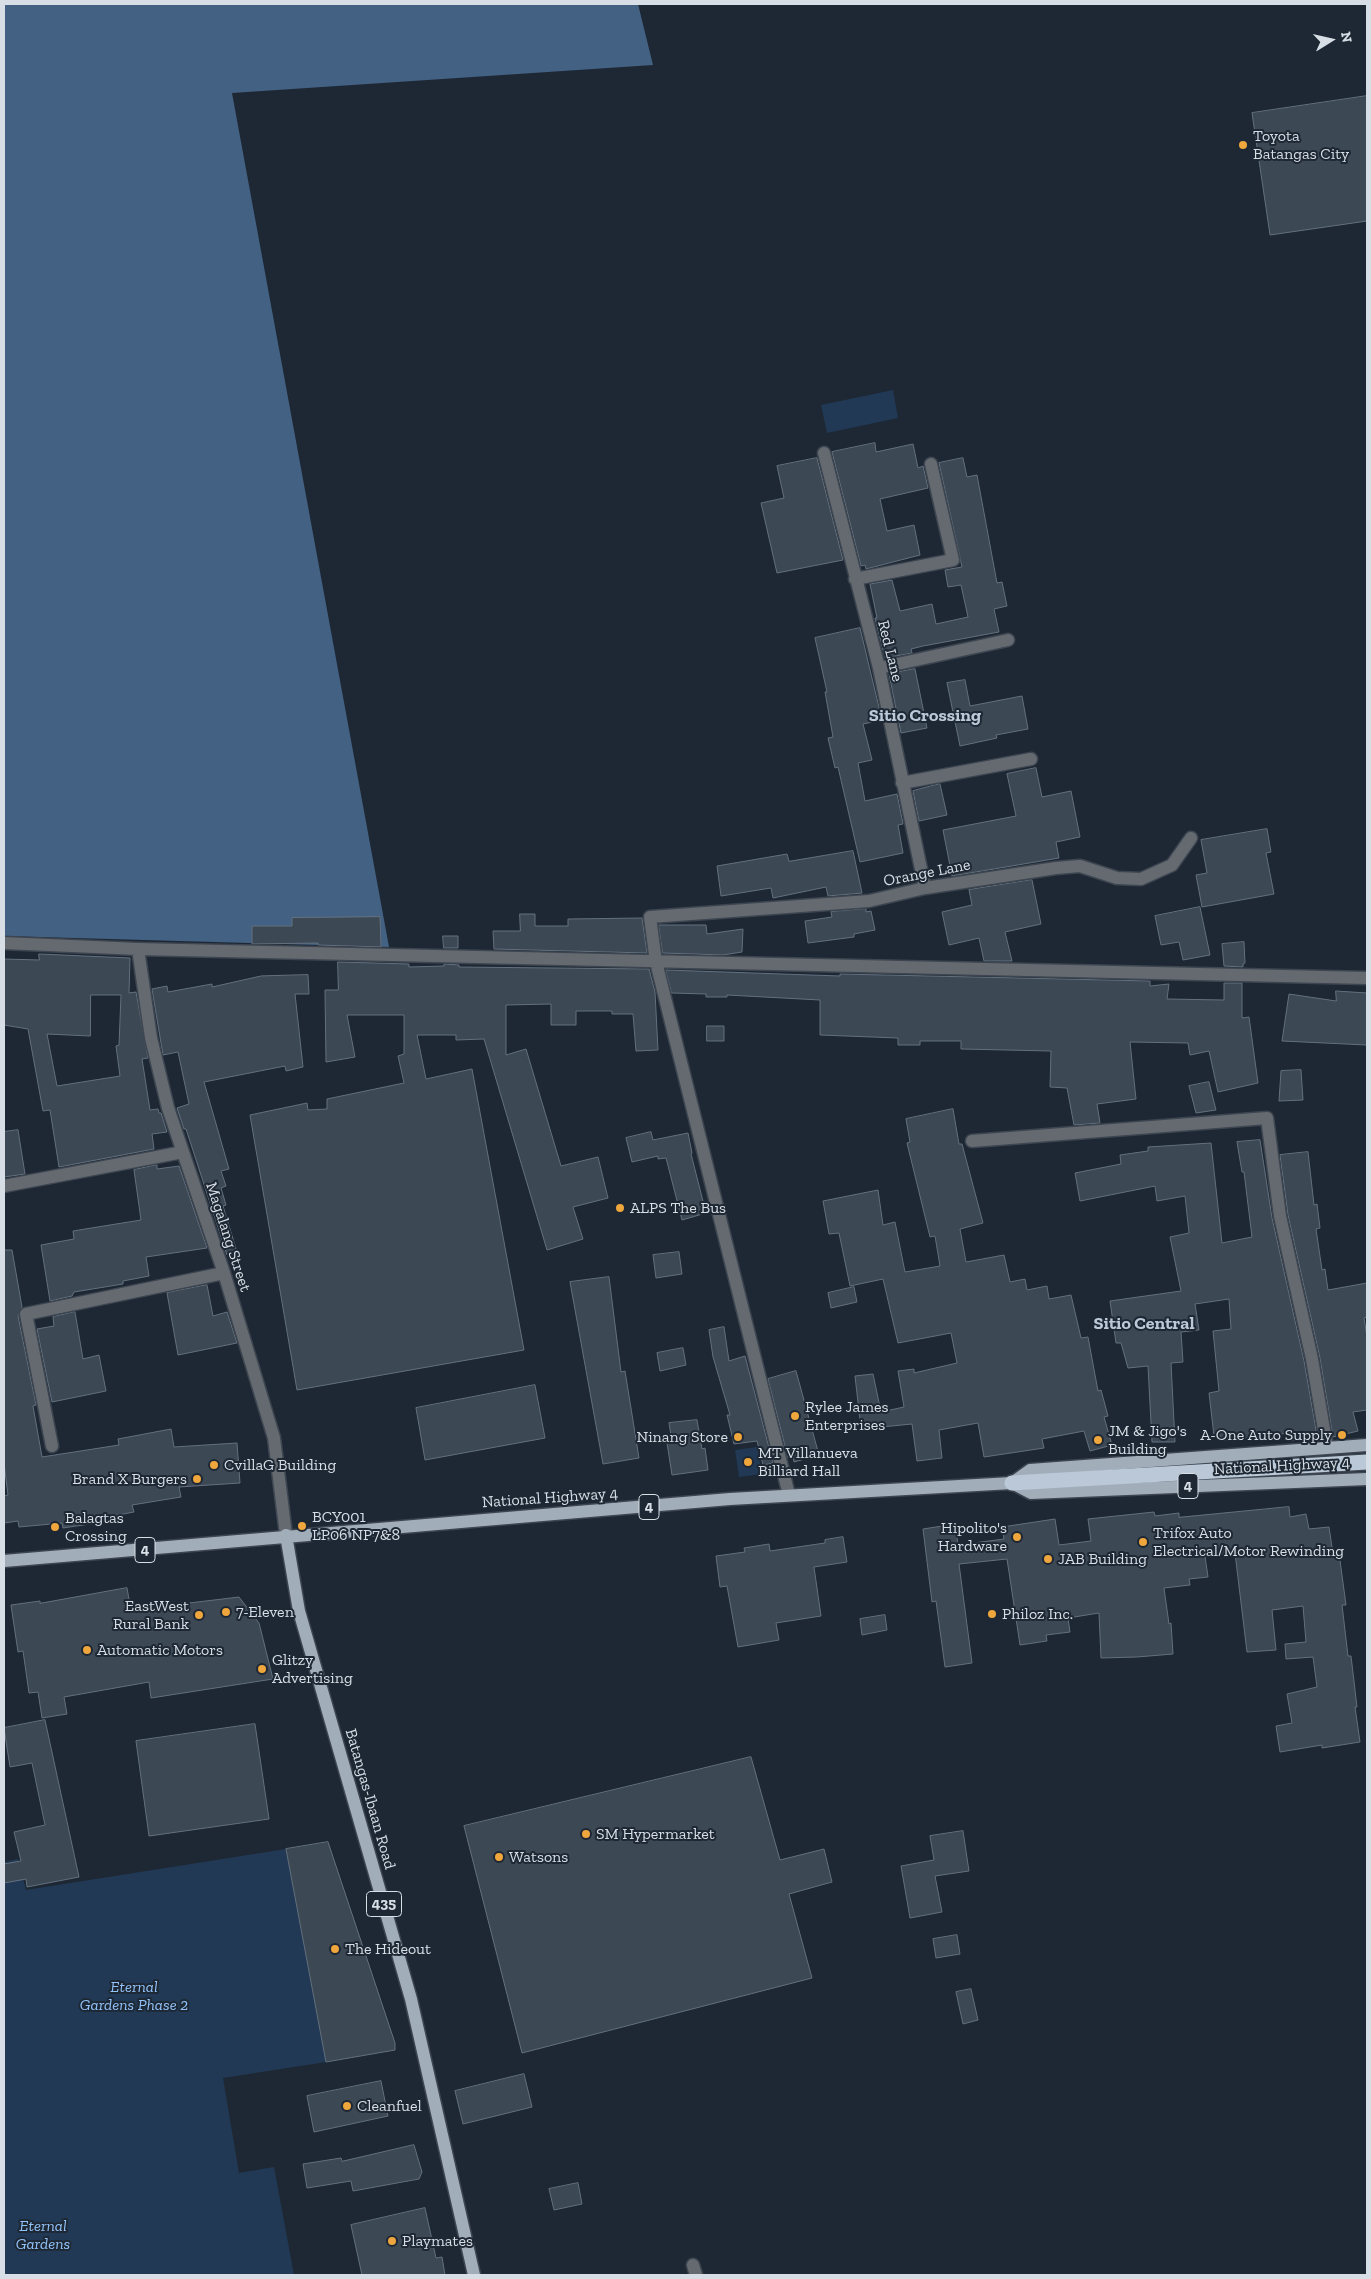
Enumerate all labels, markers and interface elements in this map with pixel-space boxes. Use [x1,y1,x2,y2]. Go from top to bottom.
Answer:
north arrow [1306,15,1356,65]
text: N [1337,31,1356,44]
place label: Toyota Batangas City [1253,126,1349,164]
marker: Toyota Batangas City [1237,139,1249,151]
street label: Red Lane [873,618,907,684]
district label: Sitio Crossing [869,705,981,727]
street label: Orange Lane [882,855,972,891]
street label: Magalang Street [201,1180,255,1294]
place label: ALPS The Bus [630,1198,726,1218]
marker: ALPS The Bus [614,1202,626,1214]
district label: Sitio Central [1093,1313,1195,1335]
place label: Rylee James Enterprises [805,1397,888,1435]
marker: Rylee James Enterprises [789,1410,801,1422]
place label: JM & Jigo's Building [1108,1421,1187,1459]
place label: A-One Auto Supply [1200,1425,1332,1445]
place label: Ninang Store [637,1427,728,1447]
marker: A-One Auto Supply [1336,1429,1348,1441]
marker: Ninang Store [732,1431,744,1443]
marker: JM & Jigo's Building [1092,1434,1104,1446]
place label: MT Villanueva Billiard Hall [758,1443,858,1481]
street label: National Highway 4 [1213,1453,1351,1479]
place label: CvillaG Building [224,1455,336,1475]
marker: MT Villanueva Billiard Hall [742,1456,754,1468]
marker: CvillaG Building [208,1459,220,1471]
place label: Brand X Burgers [72,1469,187,1489]
marker: Brand X Burgers [191,1473,203,1485]
road number: 4 [1178,1474,1198,1498]
street label: National Highway 4 [481,1484,619,1512]
road number: 4 [639,1494,659,1520]
place label: BCY001 LP06 NP7&8 [312,1507,400,1545]
place label: Balagtas Crossing [65,1508,127,1546]
place label: Hipolito's Hardware [938,1518,1007,1556]
marker: BCY001 LP06 NP7&8 [296,1520,308,1532]
marker: Balagtas Crossing [49,1521,61,1533]
place label: Trifox Auto Electrical/Motor Rewinding [1153,1523,1344,1561]
marker: Hipolito's Hardware [1011,1531,1023,1543]
marker: Trifox Auto Electrical/Motor Rewinding [1137,1536,1149,1548]
road number: 4 [135,1538,155,1562]
place label: JAB Building [1058,1549,1147,1569]
marker: JAB Building [1042,1553,1054,1565]
place label: EastWest Rural Bank [113,1596,189,1634]
place label: 7-Eleven [236,1602,294,1622]
place label: Philoz Inc. [1002,1604,1073,1624]
marker: 7-Eleven [220,1606,232,1618]
marker: Philoz Inc. [986,1608,998,1620]
marker: EastWest Rural Bank [193,1609,205,1621]
place label: Automatic Motors [97,1640,223,1660]
marker: Automatic Motors [81,1644,93,1656]
place label: Glitzy Advertising [272,1650,353,1688]
marker: Glitzy Advertising [256,1663,268,1675]
street label: Batangas-Ibaan Road [341,1727,399,1871]
place label: SM Hypermarket [596,1824,715,1844]
marker: SM Hypermarket [580,1828,592,1840]
place label: Watsons [509,1847,568,1867]
marker: Watsons [493,1851,505,1863]
road number: 435 [366,1892,402,1916]
place label: The Hideout [345,1939,431,1959]
marker: The Hideout [329,1943,341,1955]
park label: Eternal Gardens Phase 2 [80,1977,188,2015]
place label: Cleanfuel [357,2096,422,2116]
marker: Cleanfuel [341,2100,353,2112]
park label: Eternal Gardens [16,2216,70,2254]
place label: Playmates [402,2231,473,2251]
marker: Playmates [386,2235,398,2247]

